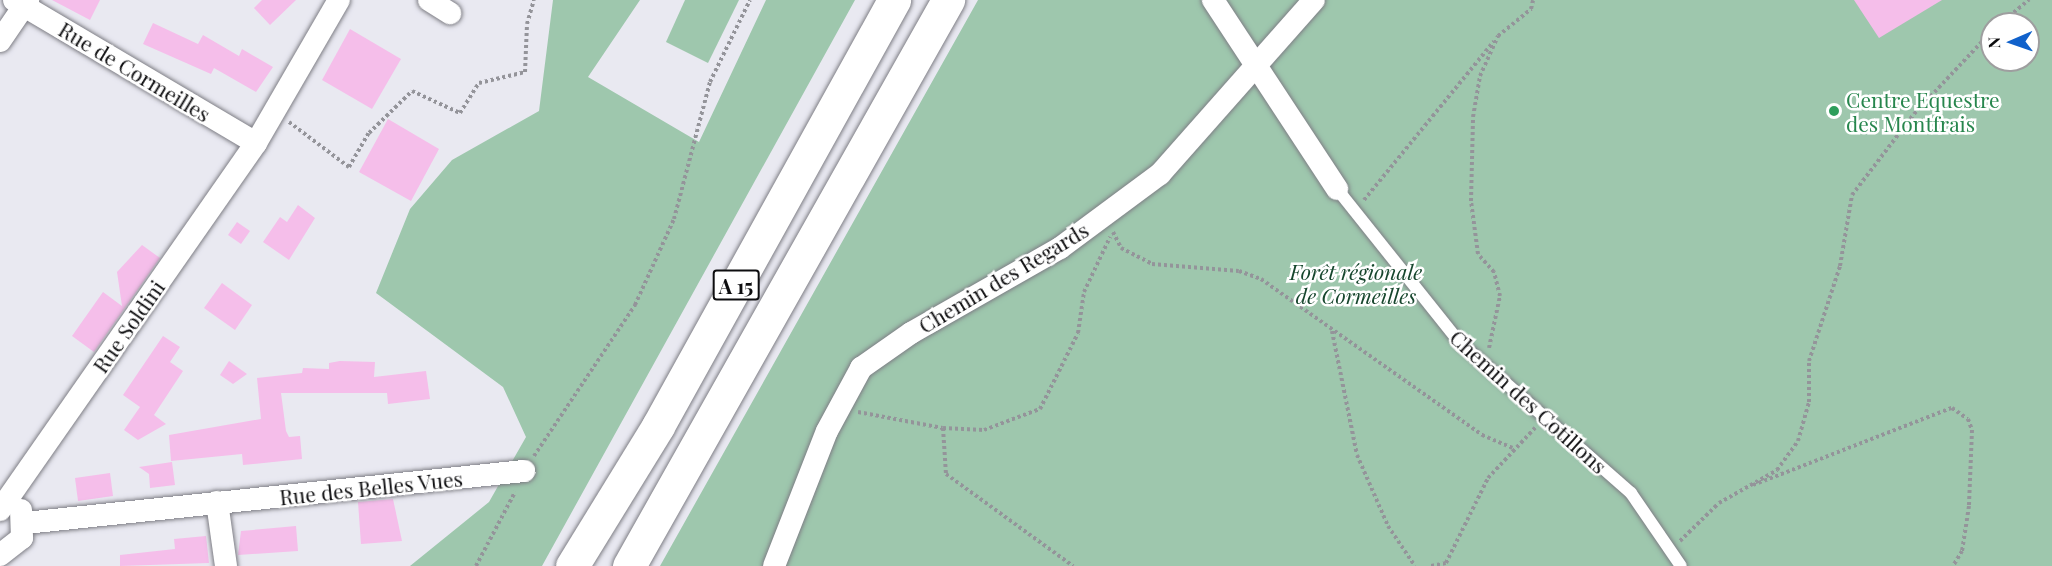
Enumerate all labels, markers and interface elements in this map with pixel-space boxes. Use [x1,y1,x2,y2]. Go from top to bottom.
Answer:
north arrow [1980,12,2040,72]
street label: Rue de Cormeilles [55,16,215,126]
text: N [1983,36,2004,49]
place label: Centre Equestre des Montfrais [1846,86,2000,136]
marker: Centre Equestre des Montfrais [1827,104,1841,118]
street label: Chemin des Regards [914,216,1092,338]
park label: Forêt régionale de Cormeilles [1290,258,1422,308]
road number: A 15 [712,268,760,302]
street label: Rue Soldini [87,275,169,377]
street label: Chemin des Cotillons [1445,324,1613,478]
street label: Rue des Belles Vues [278,465,464,509]

